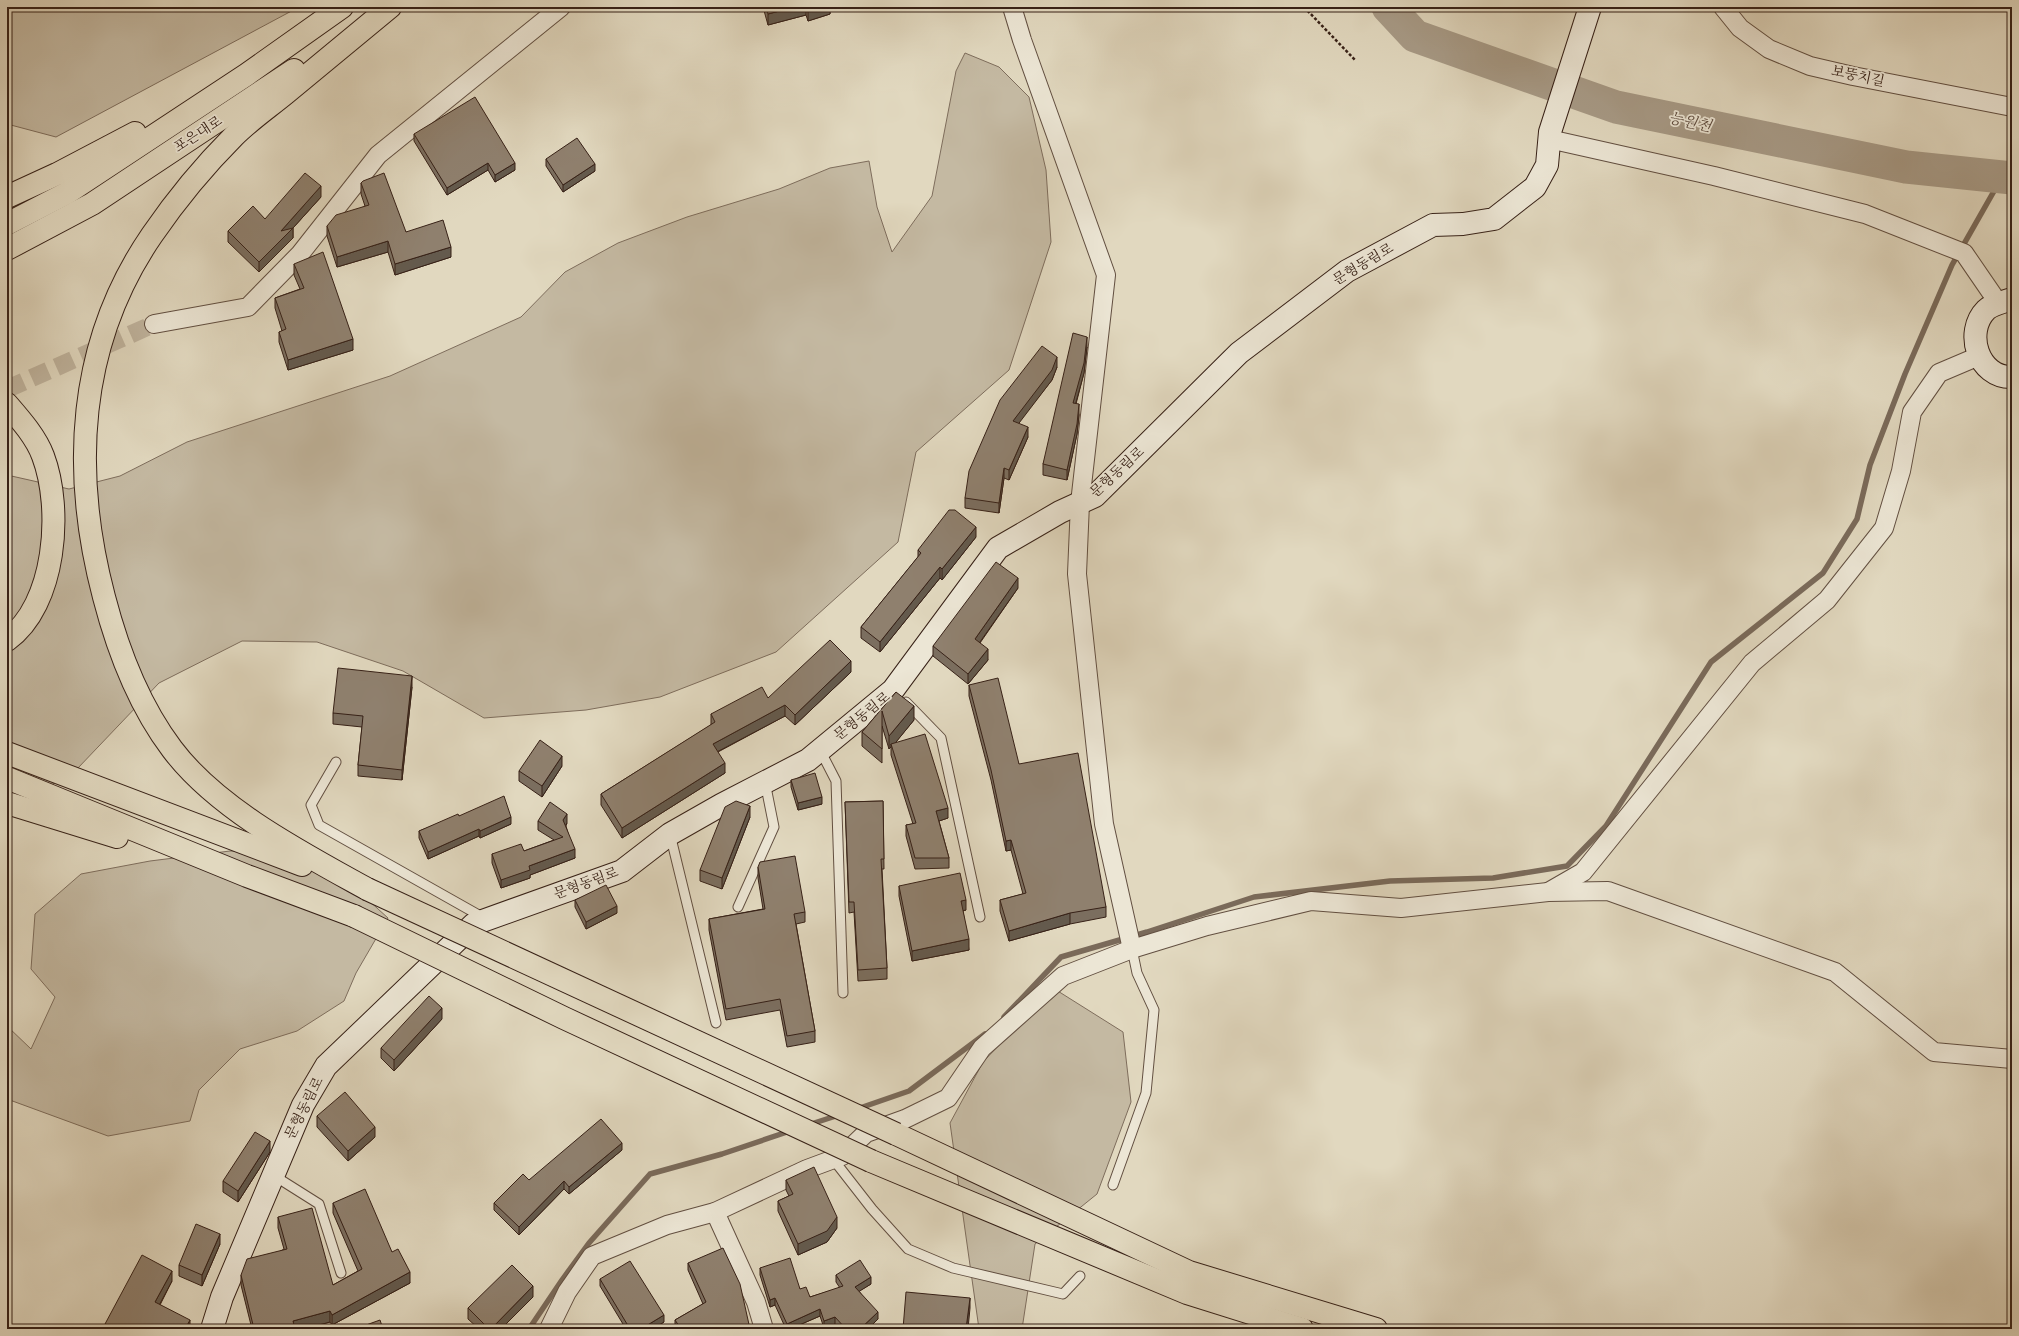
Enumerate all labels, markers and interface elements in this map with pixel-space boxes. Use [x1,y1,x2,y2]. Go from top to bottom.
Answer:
street label: 보뚱치길 [1830,62,1886,90]
water label: 능원천 [1667,109,1715,136]
street label: 포은대로 [171,112,226,156]
street label: 문형동림로 [1330,239,1397,289]
street label: 문형동림로 [1086,443,1148,501]
street label: 문형동림로 [830,688,894,744]
street label: 문형동림로 [551,863,621,903]
street label: 문형동림로 [281,1074,327,1142]

